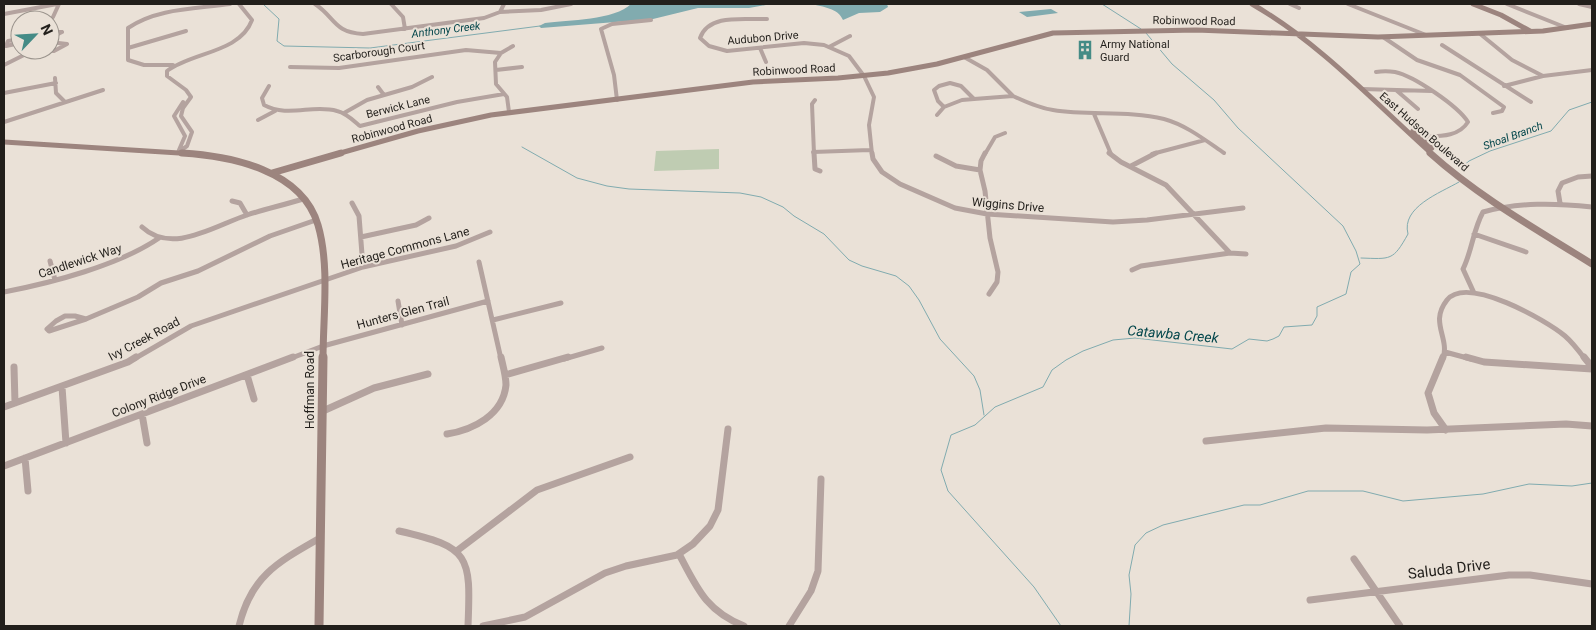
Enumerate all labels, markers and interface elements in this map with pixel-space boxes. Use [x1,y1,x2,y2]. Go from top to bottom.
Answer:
north arrow [10,10,60,60]
street label: Robinwood Road [1152,14,1236,28]
water label: Anthony Creek [410,19,482,41]
text: N [37,22,56,37]
street label: Audubon Drive [727,28,799,48]
place label: Army National Guard [1100,38,1170,64]
street label: Scarborough Court [332,39,426,65]
building icon: Army National Guard [1074,39,1096,61]
street label: Robinwood Road [752,61,836,79]
street label: East Hudson Boulevard [1377,90,1471,174]
street label: Berwick Lane [365,93,431,121]
street label: Robinwood Road [350,112,434,146]
water label: Shoal Branch [1481,119,1545,153]
street label: Wiggins Drive [971,195,1045,215]
street label: Heritage Commons Lane [339,224,471,272]
street label: Candlewick Way [37,241,124,281]
street label: Hunters Glen Trail [355,294,451,332]
street label: Ivy Creek Road [106,314,182,364]
water label: Catawba Creek [1127,322,1220,346]
street label: Hoffman Road [303,351,317,429]
street label: Colony Ridge Drive [110,372,208,420]
street label: Saluda Drive [1407,555,1491,583]

